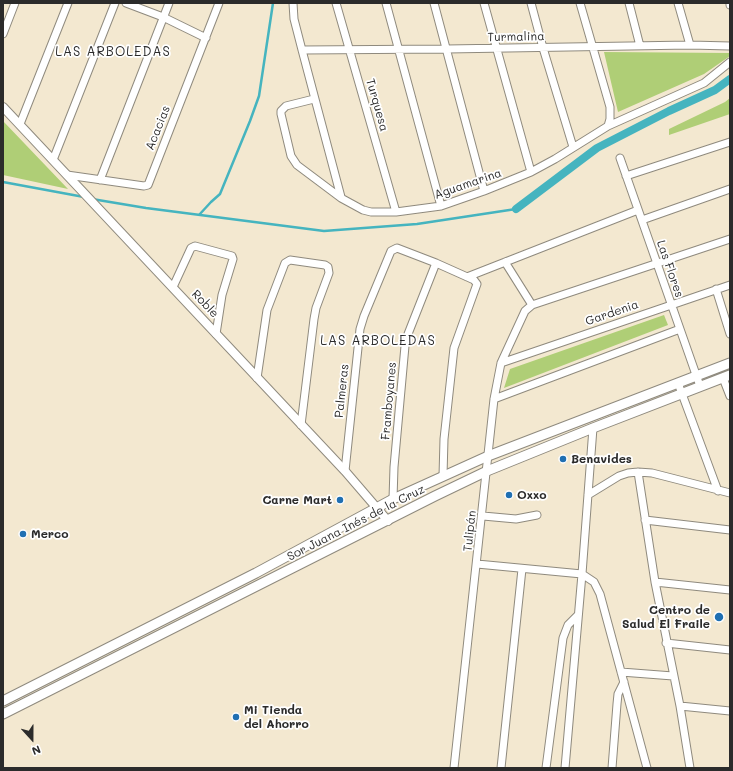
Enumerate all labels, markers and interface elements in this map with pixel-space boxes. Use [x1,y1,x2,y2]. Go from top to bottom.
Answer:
street label: Turmalina [487,29,545,45]
district label: LAS ARBOLEDAS [55,44,171,60]
street label: Turquesa [363,77,391,133]
street label: Acacias [143,104,173,152]
street label: Aguamarina [432,166,504,202]
street label: Las Flores [653,238,687,300]
street label: Roble [189,287,221,321]
street label: Gardenia [584,297,640,329]
district label: LAS ARBOLEDAS [320,333,436,349]
street label: Framboyanes [378,361,400,441]
street label: Palmeras [332,363,352,419]
place label: Benavides [571,452,632,466]
marker: Benavides [558,454,568,464]
street label: Sor Juana Inés de la Cruz [285,482,427,564]
place label: Oxxo [517,488,547,502]
marker: Oxxo [504,490,514,500]
place label: Carne Mart [262,493,332,507]
marker: Carne Mart [335,495,345,505]
street label: Tulipán [461,510,479,552]
place label: Merco [31,527,69,541]
marker: Merco [18,529,28,539]
place label: Centro de Salud El Fraile [622,603,710,631]
marker: Centro de Salud El Fraile [713,611,725,623]
place label: Mi Tienda del Ahorro [244,703,309,731]
marker: Mi Tienda del Ahorro [231,712,241,722]
north arrow [12,719,52,759]
text: N [30,742,43,759]

